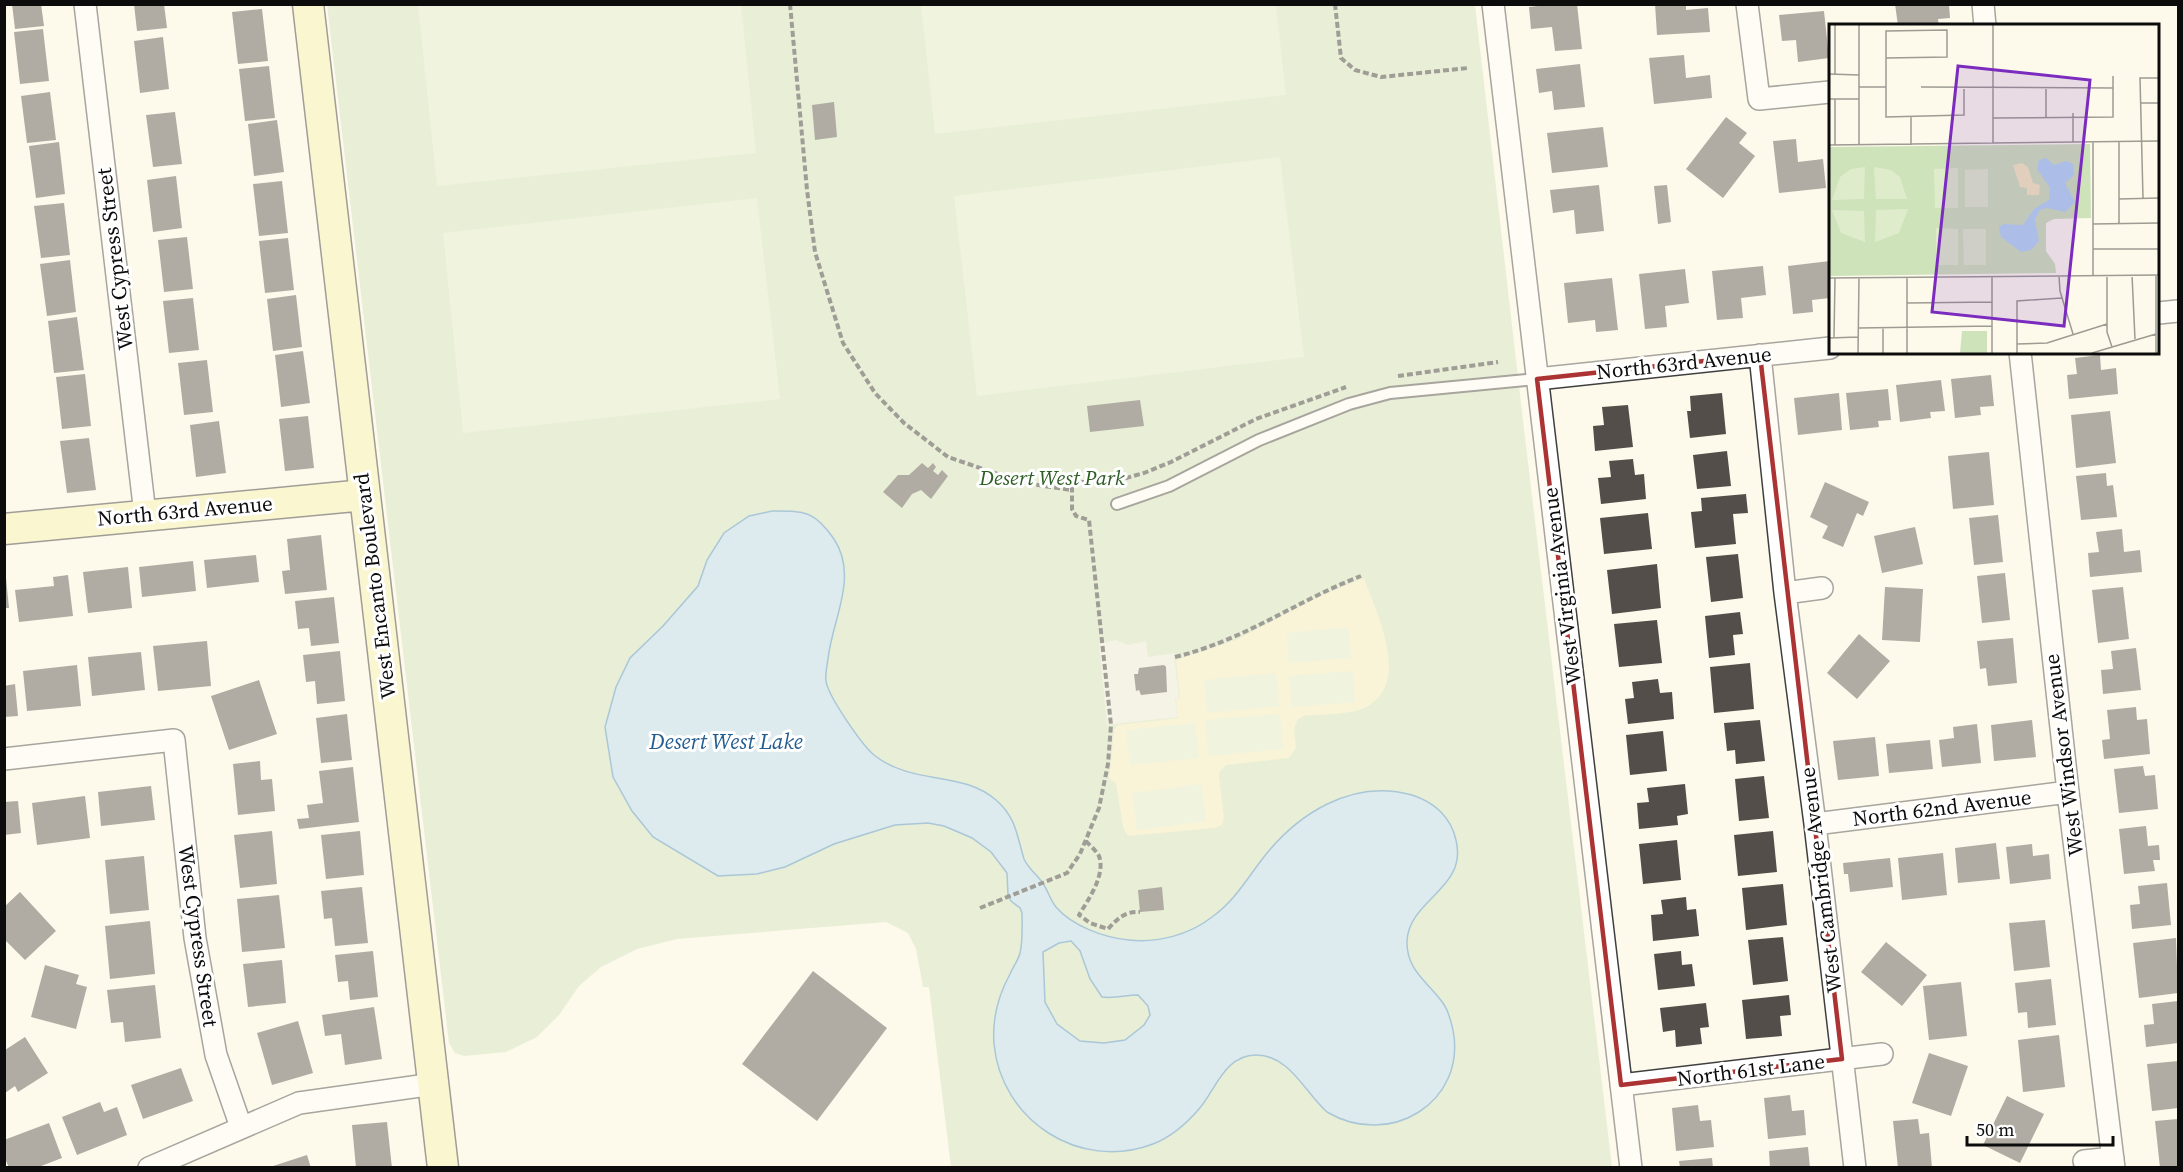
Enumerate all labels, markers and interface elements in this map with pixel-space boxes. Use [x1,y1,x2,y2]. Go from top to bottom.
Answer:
inset map [1829,24,2159,354]
street label: West Cypress Street [89,166,140,352]
street label: North 63rd Avenue [1595,339,1773,386]
park label: Desert West Park [978,463,1125,492]
street label: West Encanto Boulevard [346,471,403,701]
street label: West Virginia Avenue [1535,486,1588,686]
street label: North 63rd Avenue [96,488,274,533]
street label: West Windsor Avenue [2037,652,2090,858]
water label: Desert West Lake [648,726,803,756]
street label: West Cambridge Avenue [1792,766,1849,995]
street label: North 62nd Avenue [1851,782,2033,833]
street label: West Cypress Street [171,843,226,1029]
street label: North 61st Lane [1675,1046,1827,1093]
scale bar [1967,1109,2112,1147]
text: 50 m [1976,1117,2014,1142]

